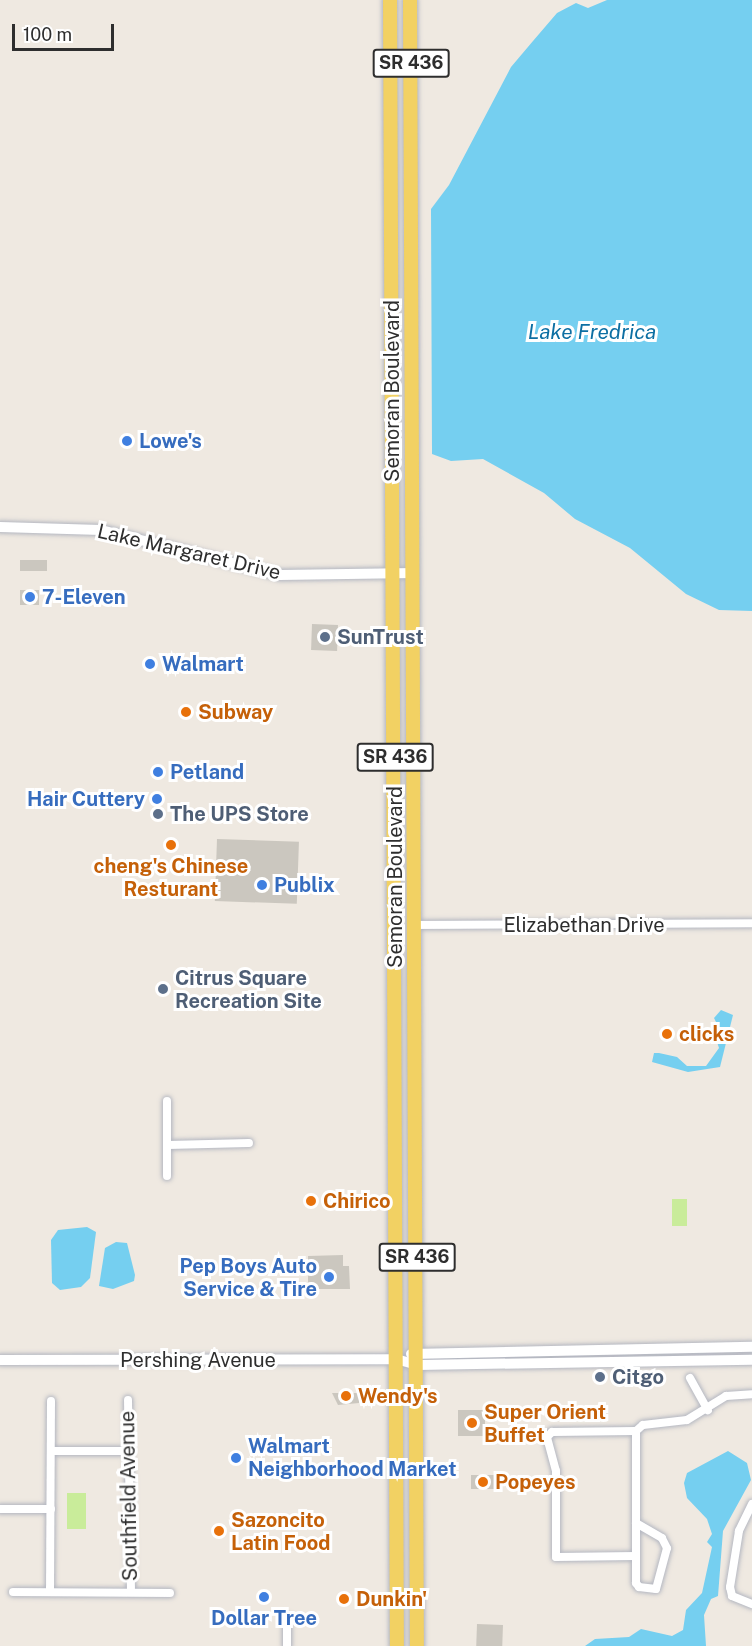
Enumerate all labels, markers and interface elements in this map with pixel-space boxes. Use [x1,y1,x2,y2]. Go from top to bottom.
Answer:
scale bar [15,12,117,50]
text: 100 m [23,24,72,45]
road number: SR 436 [372,48,450,78]
street label: Semoran Boulevard [380,300,404,482]
water label: Lake Fredrica [528,319,656,345]
place label: Lowe's [139,429,202,453]
marker: Lowe's [120,434,134,448]
street label: Lake Margaret Drive [95,519,283,585]
place label: 7-Eleven [42,585,126,609]
marker: 7-Eleven [23,590,37,604]
place label: SunTrust [337,625,424,649]
marker: SunTrust [318,630,332,644]
place label: Walmart [162,652,244,676]
marker: Walmart [143,657,157,671]
place label: Subway [198,700,273,724]
marker: Subway [179,705,193,719]
road number: SR 436 [356,742,434,772]
place label: Petland [170,760,244,784]
marker: Petland [151,765,165,779]
street label: Semoran Boulevard [383,786,407,968]
place label: Hair Cuttery [27,787,145,811]
marker: Hair Cuttery [150,792,164,806]
place label: The UPS Store [170,802,309,826]
marker: The UPS Store [151,807,165,821]
marker: cheng's Chinese Resturant [164,838,178,852]
place label: cheng's Chinese Resturant [94,855,248,902]
place label: Publix [274,873,335,897]
marker: Publix [255,878,269,892]
street label: Elizabethan Drive [503,913,665,937]
place label: Citrus Square Recreation Site [175,966,322,1013]
marker: Citrus Square Recreation Site [156,982,170,996]
place label: clicks [679,1022,734,1046]
marker: clicks [660,1027,674,1041]
place label: Chirico [323,1189,391,1213]
marker: Chirico [304,1194,318,1208]
road number: SR 436 [378,1242,456,1272]
place label: Pep Boys Auto Service & Tire [179,1254,317,1301]
marker: Pep Boys Auto Service & Tire [322,1270,336,1284]
street label: Pershing Avenue [120,1348,276,1372]
place label: Citgo [612,1365,664,1389]
marker: Citgo [593,1370,607,1384]
place label: Wendy's [358,1384,438,1408]
marker: Wendy's [339,1389,353,1403]
place label: Super Orient Buffet [484,1400,606,1447]
street label: Southfield Avenue [116,1411,142,1581]
marker: Super Orient Buffet [465,1416,479,1430]
place label: Walmart Neighborhood Market [248,1434,457,1481]
marker: Walmart Neighborhood Market [229,1451,243,1465]
place label: Popeyes [495,1470,576,1494]
marker: Popeyes [476,1475,490,1489]
place label: Sazoncito Latin Food [231,1508,331,1555]
marker: Sazoncito Latin Food [212,1524,226,1538]
place label: Dunkin' [356,1587,427,1611]
marker: Dollar Tree [257,1590,271,1604]
marker: Dunkin' [337,1592,351,1606]
place label: Dollar Tree [211,1606,317,1630]

